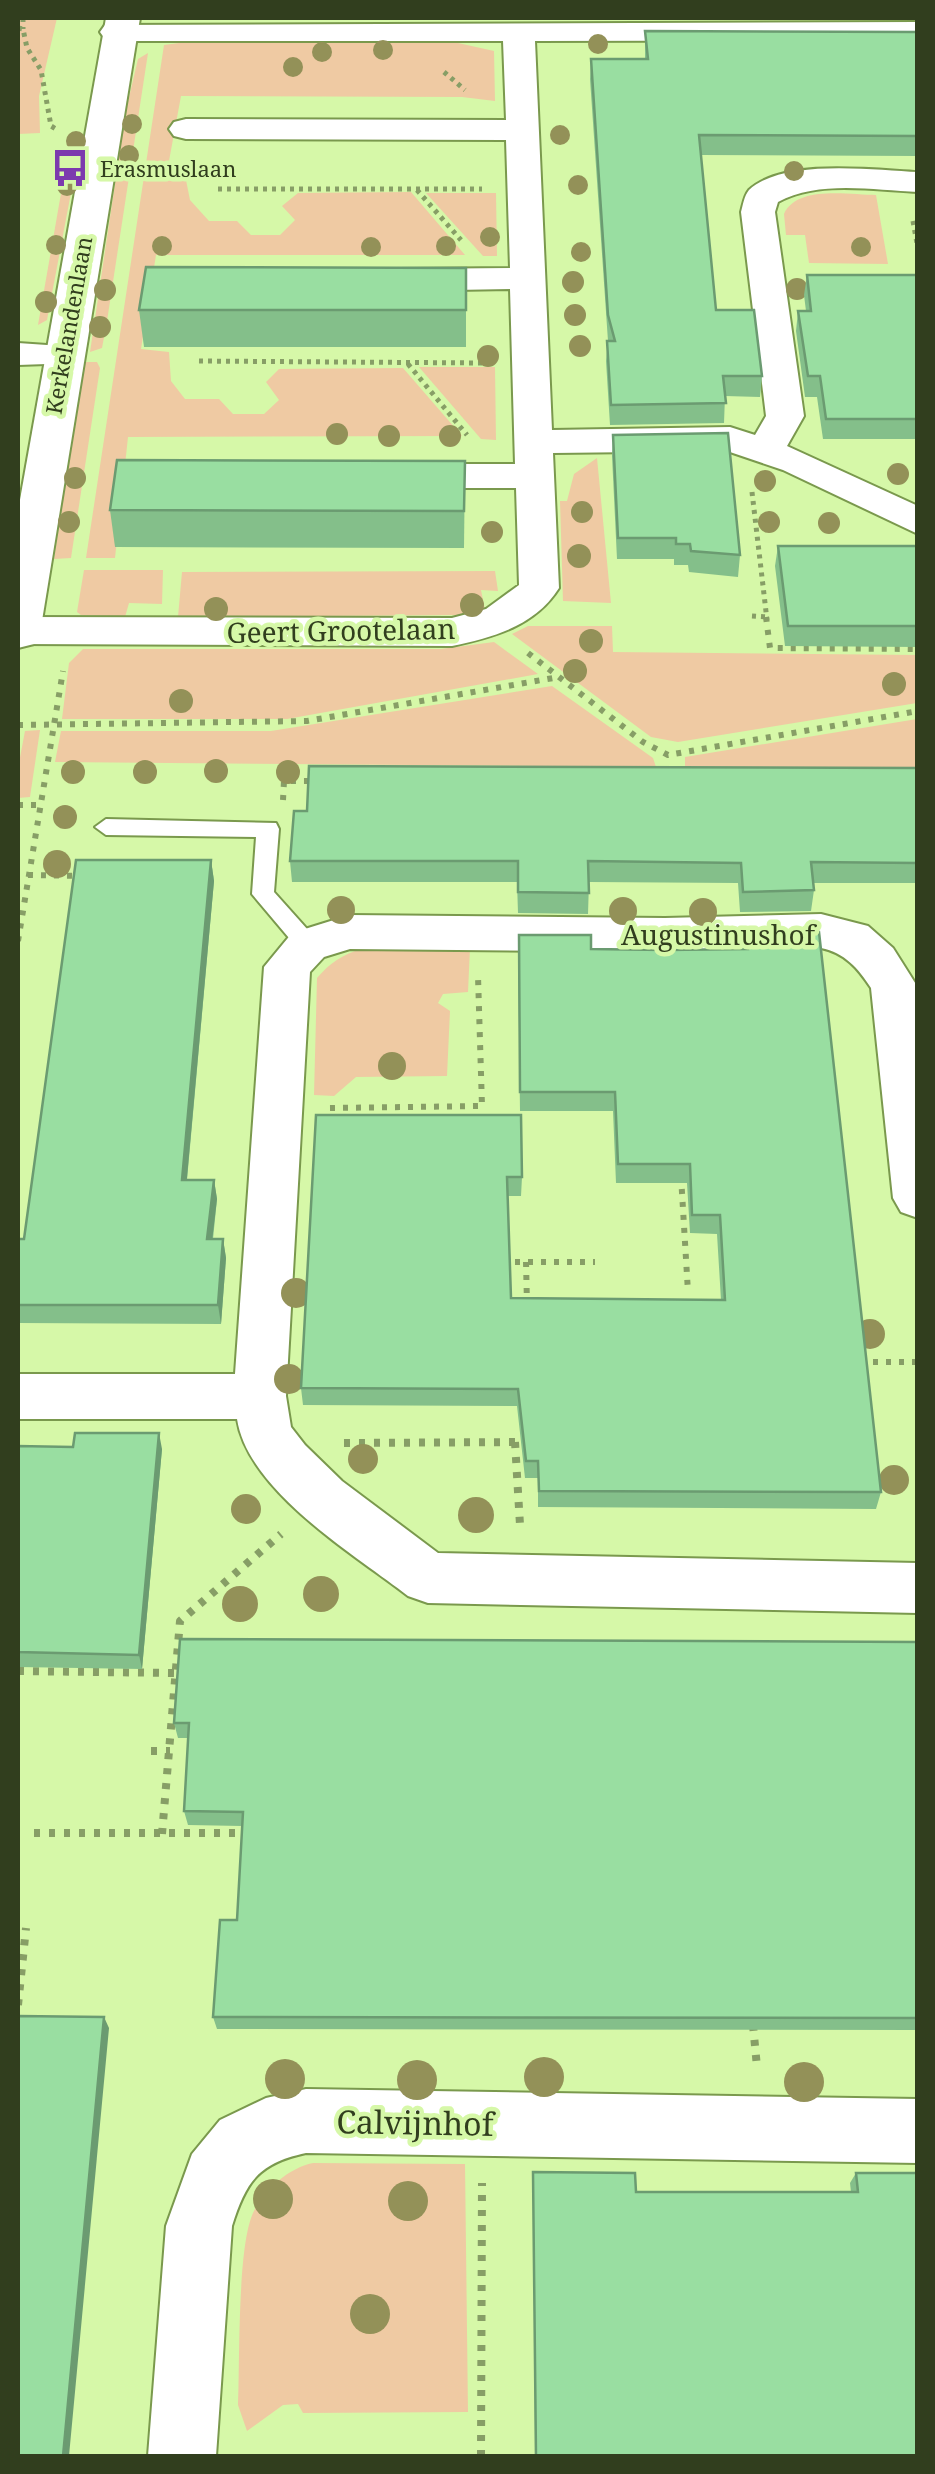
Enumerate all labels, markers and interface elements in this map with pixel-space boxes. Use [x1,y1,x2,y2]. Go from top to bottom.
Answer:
bus stop icon: Erasmuslaan [49,147,91,189]
place label: Erasmuslaan [100,153,236,183]
street label: Kerkelandenlaan [38,234,98,416]
street label: Geert Grootelaan [226,609,456,651]
street label: Augustinushof [621,915,818,953]
street label: Calvijnhof [336,2099,497,2145]

